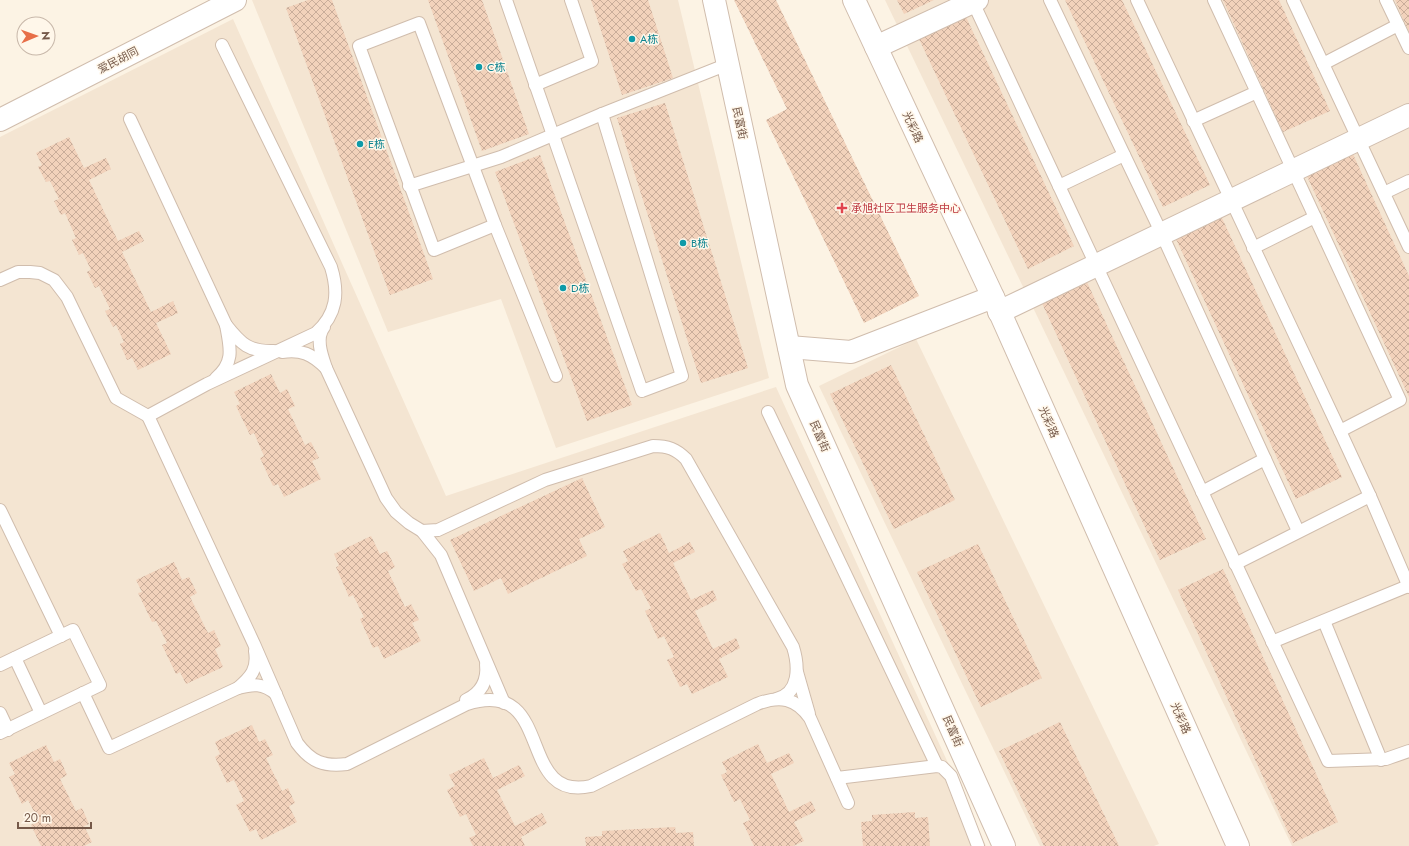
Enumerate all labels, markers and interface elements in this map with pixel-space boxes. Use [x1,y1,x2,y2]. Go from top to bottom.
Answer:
north arrow [16,16,56,56]
text: N [38,31,54,40]
place label: A栋 [640,31,658,47]
marker: A栋 [627,34,637,44]
street label: 爱民胡同 [95,43,141,77]
place label: C栋 [487,59,506,75]
marker: C栋 [474,62,484,72]
street label: 民富街 [729,105,751,141]
street label: 光彩路 [899,109,927,145]
place label: E栋 [368,136,385,152]
marker: E栋 [355,139,365,149]
place label: 承旭社区卫生服务中心 [851,200,961,216]
marker: 承旭社区卫生服务中心 [836,202,848,214]
place label: B栋 [691,235,708,251]
marker: B栋 [678,238,688,248]
place label: D栋 [571,280,589,296]
marker: D栋 [558,283,568,293]
street label: 光彩路 [1035,404,1063,440]
street label: 民富街 [806,418,834,454]
street label: 光彩路 [1167,700,1195,736]
street label: 民富街 [939,713,967,749]
scale bar [18,804,91,830]
text: 20 m [24,809,51,827]

